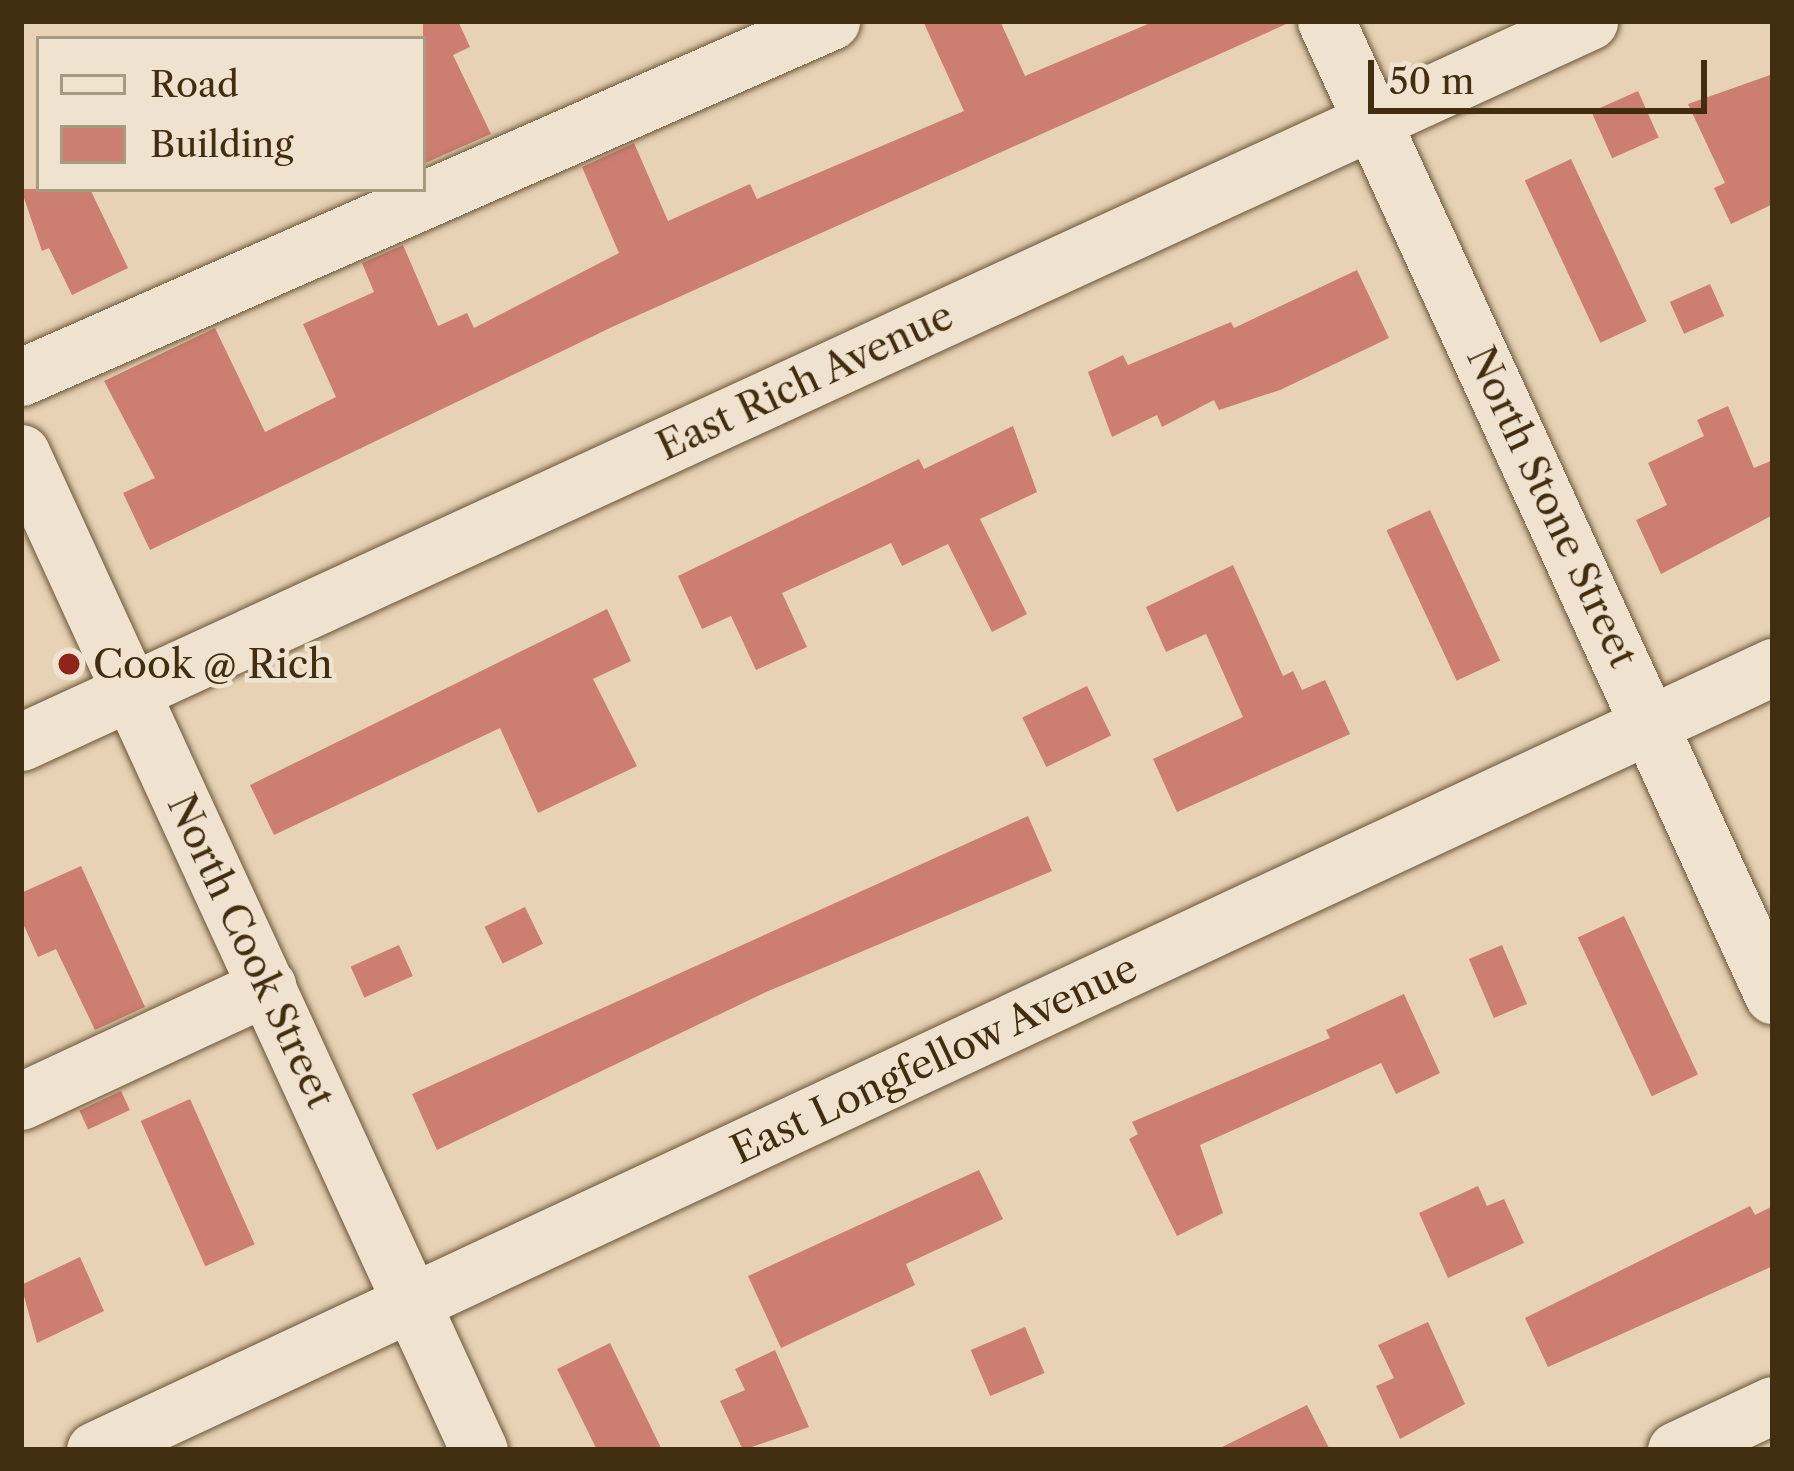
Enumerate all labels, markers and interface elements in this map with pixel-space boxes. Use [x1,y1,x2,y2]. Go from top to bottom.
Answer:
legend [36,36,426,192]
scale bar [1374,36,1713,110]
text: 50 m [1389,59,1474,103]
text: Road [150,62,239,106]
text: Building [150,122,293,166]
street label: East Rich Avenue [649,292,961,470]
street label: North Stone Street [1457,339,1647,675]
place label: Cook @ Rich [93,641,333,687]
marker: Cook @ Rich [56,651,82,677]
street label: North Cook Street [158,786,344,1116]
street label: East Longfellow Avenue [722,944,1146,1174]

